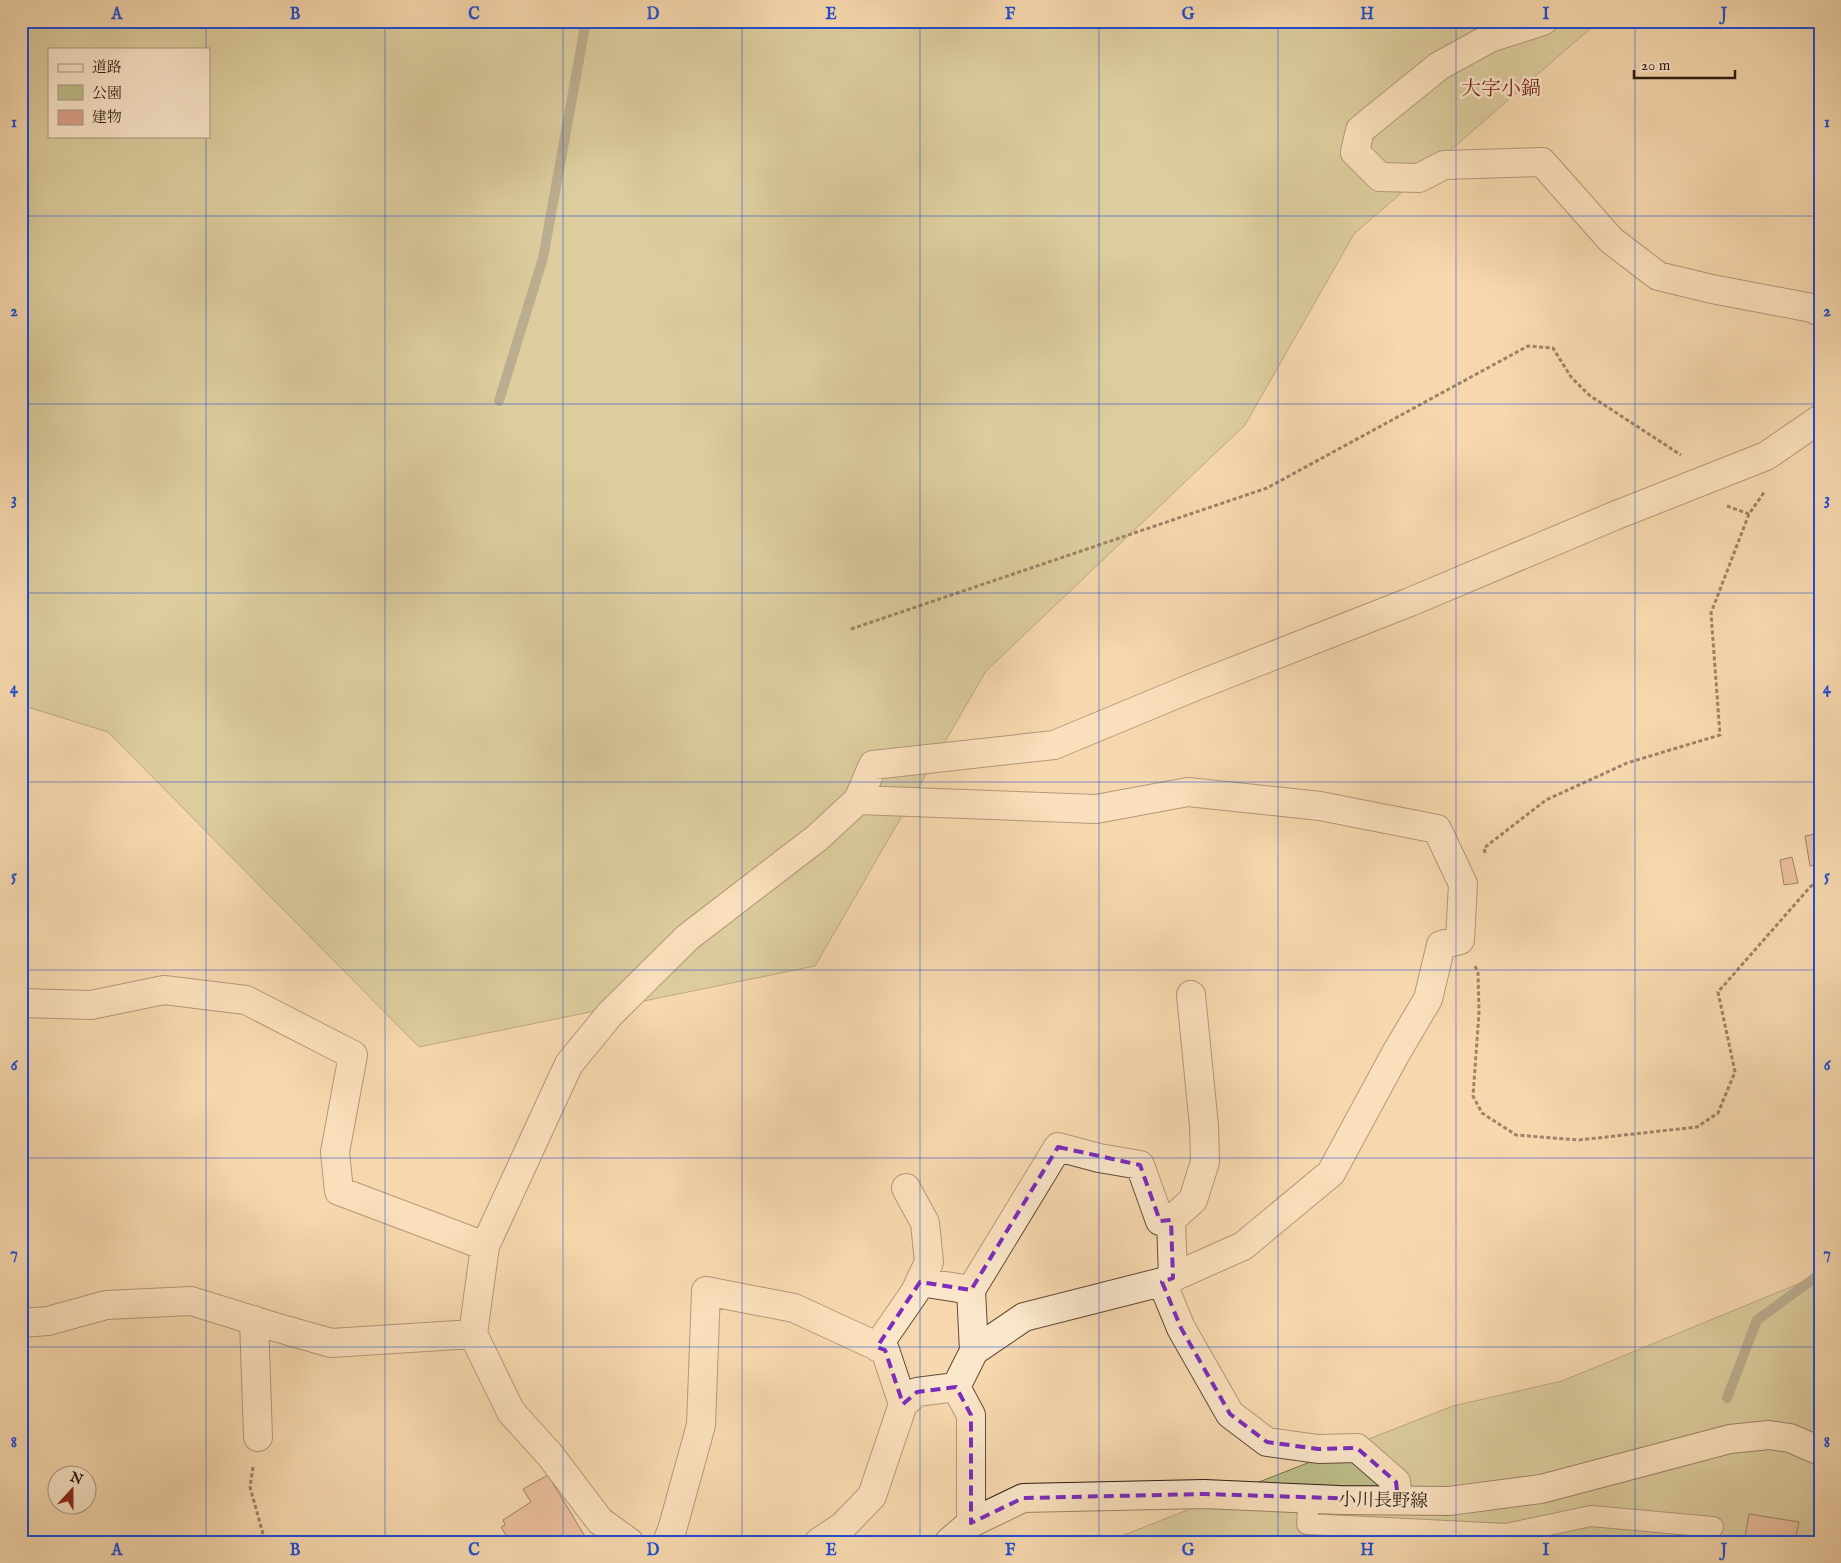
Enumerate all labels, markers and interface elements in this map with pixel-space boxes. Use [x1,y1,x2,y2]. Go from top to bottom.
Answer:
text: A [111,5,124,25]
text: B [290,5,301,25]
text: C [468,5,480,25]
text: D [647,5,660,25]
text: E [825,5,837,25]
text: F [1005,5,1016,25]
text: G [1182,5,1195,25]
text: H [1360,5,1374,25]
text: I [1543,5,1550,25]
text: J [1719,5,1728,25]
legend [48,48,210,138]
scale bar [1634,48,1735,80]
text: 20 m [1641,56,1671,75]
text: 道路 [92,58,122,77]
district label: 大字小鍋 [1461,77,1541,102]
text: 公園 [92,84,122,103]
text: 建物 [92,108,122,127]
text: 1 [11,113,17,133]
text: 1 [1824,113,1830,133]
text: 2 [10,302,18,322]
text: 2 [1823,302,1831,322]
text: 3 [11,490,17,510]
text: 3 [1824,490,1830,510]
text: 4 [10,679,19,699]
text: 4 [1823,679,1832,699]
text: 5 [11,867,17,887]
text: 5 [1824,867,1830,887]
text: 6 [11,1056,19,1076]
text: 6 [1824,1056,1832,1076]
text: 7 [10,1244,18,1264]
text: 7 [1823,1244,1831,1264]
text: 8 [11,1433,17,1453]
text: 8 [1824,1433,1830,1453]
north arrow [48,1466,98,1516]
text: N [66,1468,85,1489]
street label: 小川長野線 [1338,1489,1428,1514]
text: A [111,1541,124,1561]
text: B [290,1541,301,1561]
text: C [468,1541,480,1561]
text: D [647,1541,660,1561]
text: E [825,1541,837,1561]
text: F [1005,1541,1016,1561]
text: G [1182,1541,1195,1561]
text: H [1360,1541,1374,1561]
text: I [1543,1541,1550,1561]
text: J [1719,1541,1728,1561]

